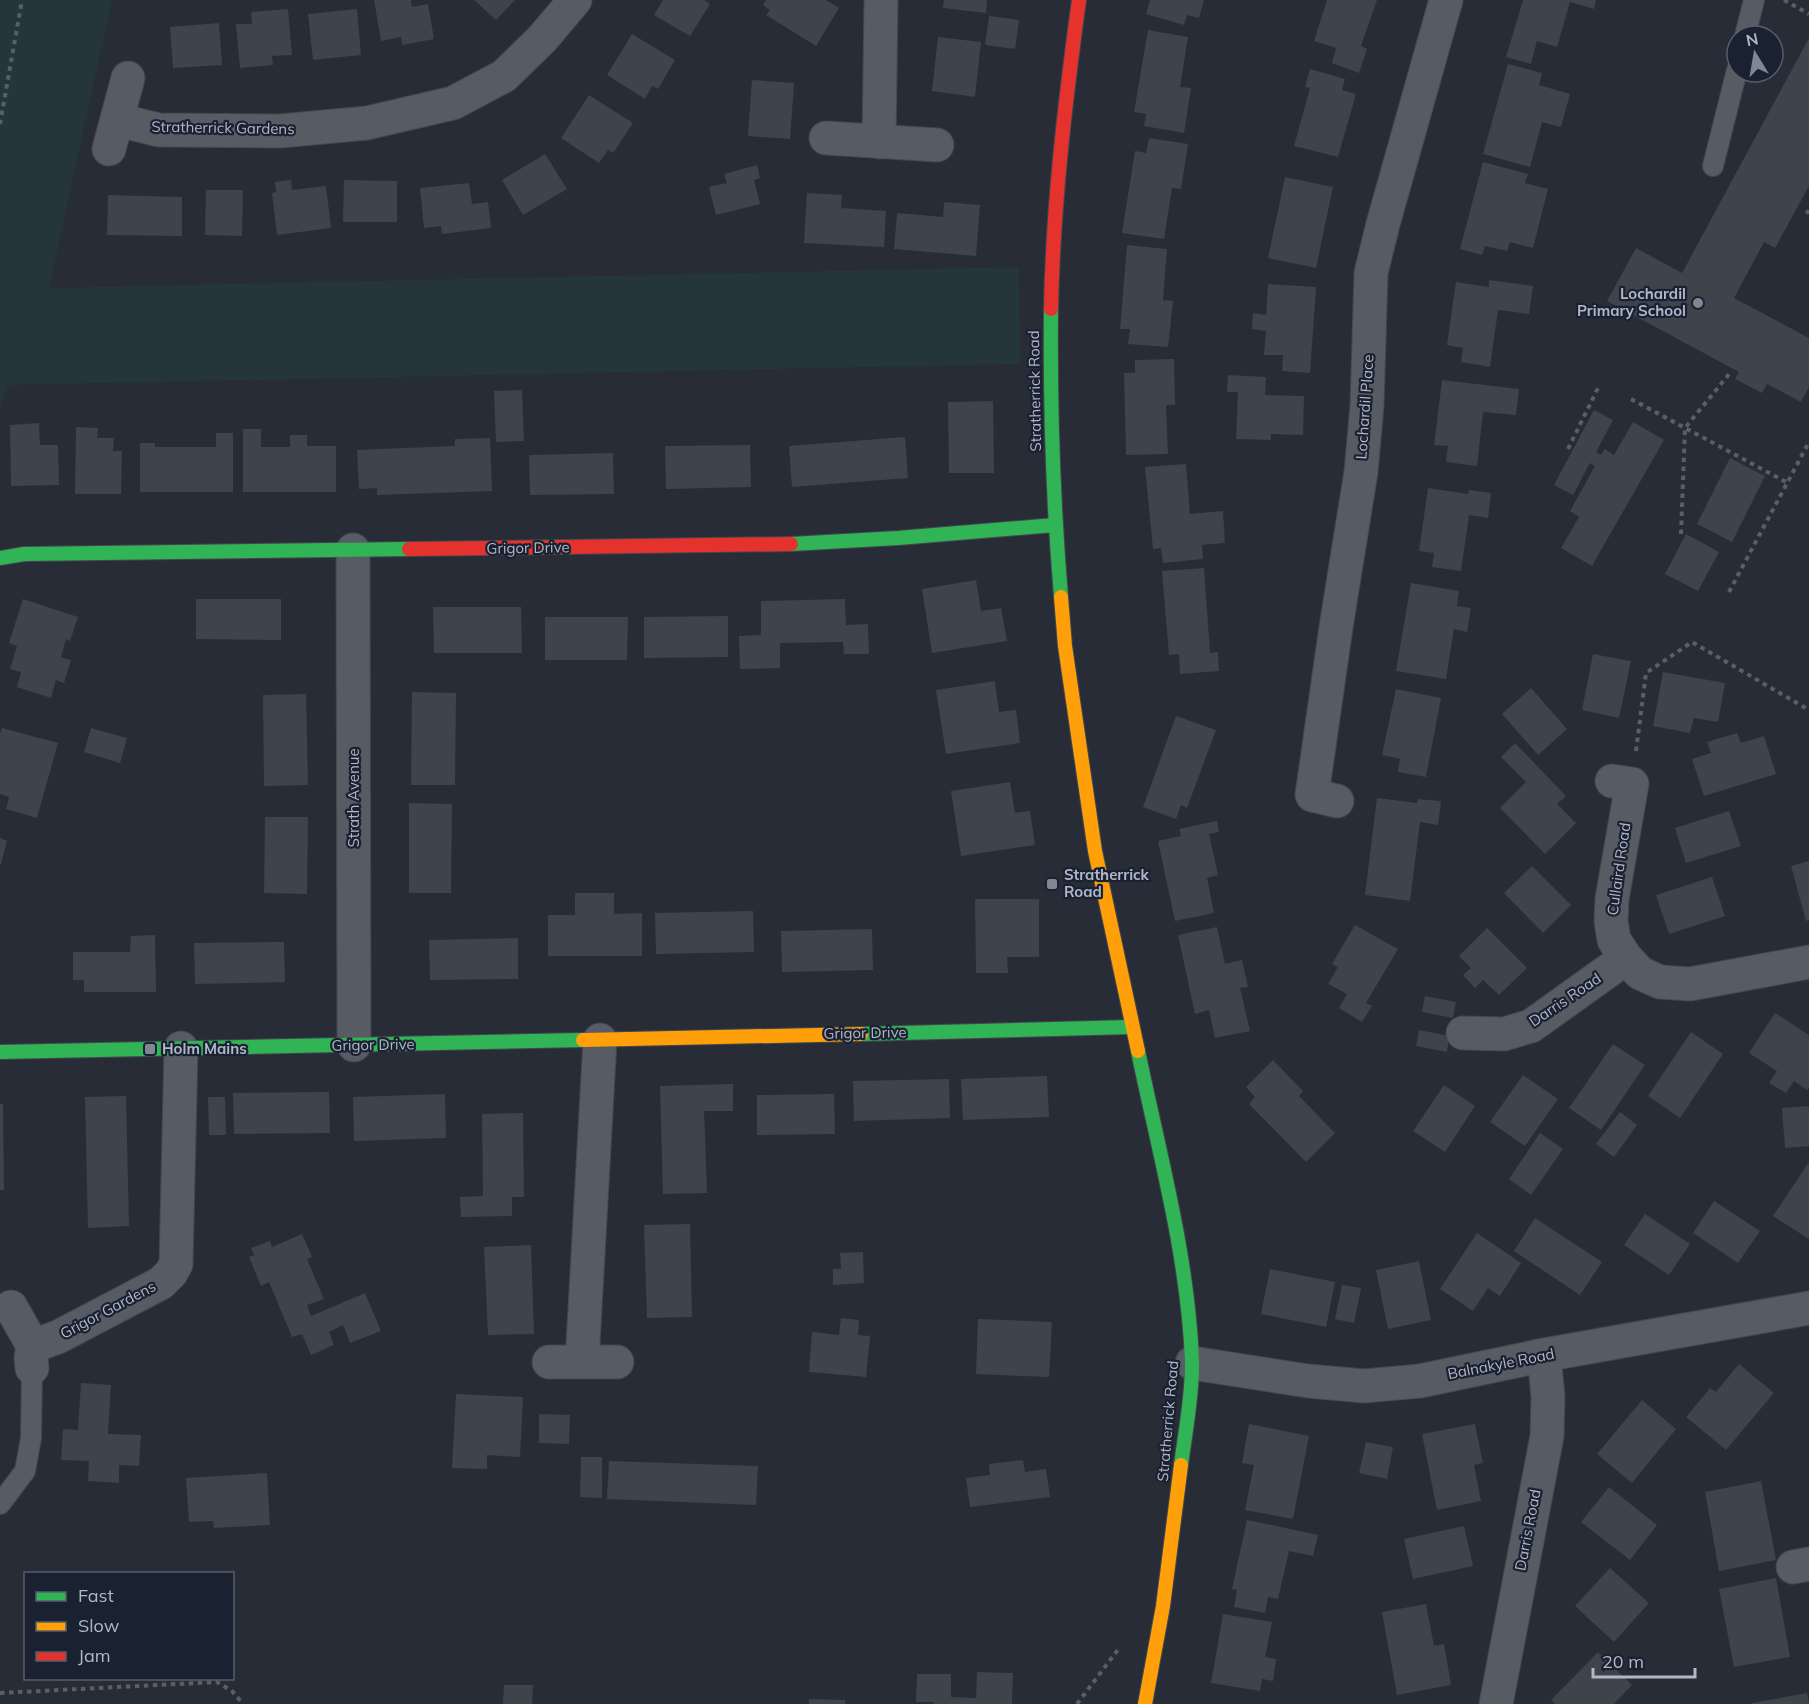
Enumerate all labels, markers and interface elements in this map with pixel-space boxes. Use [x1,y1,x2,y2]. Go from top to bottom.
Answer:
north arrow [1725,24,1785,84]
text: N [1744,28,1760,50]
street label: Stratherrick Gardens [151,117,295,138]
place label: Lochardil Primary School [1577,284,1686,320]
marker: Lochardil Primary School [1691,296,1705,310]
street label: Stratherrick Road [1024,330,1045,452]
street label: Lochardil Place [1351,354,1378,460]
street label: Grigor Drive [486,537,570,558]
street label: Strath Avenue [344,748,363,848]
street label: Cullaird Road [1603,821,1634,917]
place label: Stratherrick Road [1064,865,1150,901]
marker: Stratherrick Road [1045,877,1059,891]
street label: Darris Road [1525,969,1604,1031]
street label: Grigor Drive [823,1022,907,1043]
street label: Grigor Drive [331,1034,415,1055]
place label: Holm Mains [162,1039,247,1058]
marker: Holm Mains [143,1042,157,1056]
street label: Grigor Gardens [57,1276,159,1343]
street label: Balnakyle Road [1446,1344,1556,1383]
street label: Stratherrick Road [1153,1360,1182,1482]
street label: Darris Road [1510,1487,1545,1572]
legend [24,1572,234,1680]
text: Fast [78,1584,114,1607]
text: Slow [78,1614,120,1637]
scale bar [1593,1641,1695,1679]
text: Jam [78,1644,111,1667]
text: 20 m [1602,1650,1644,1673]

